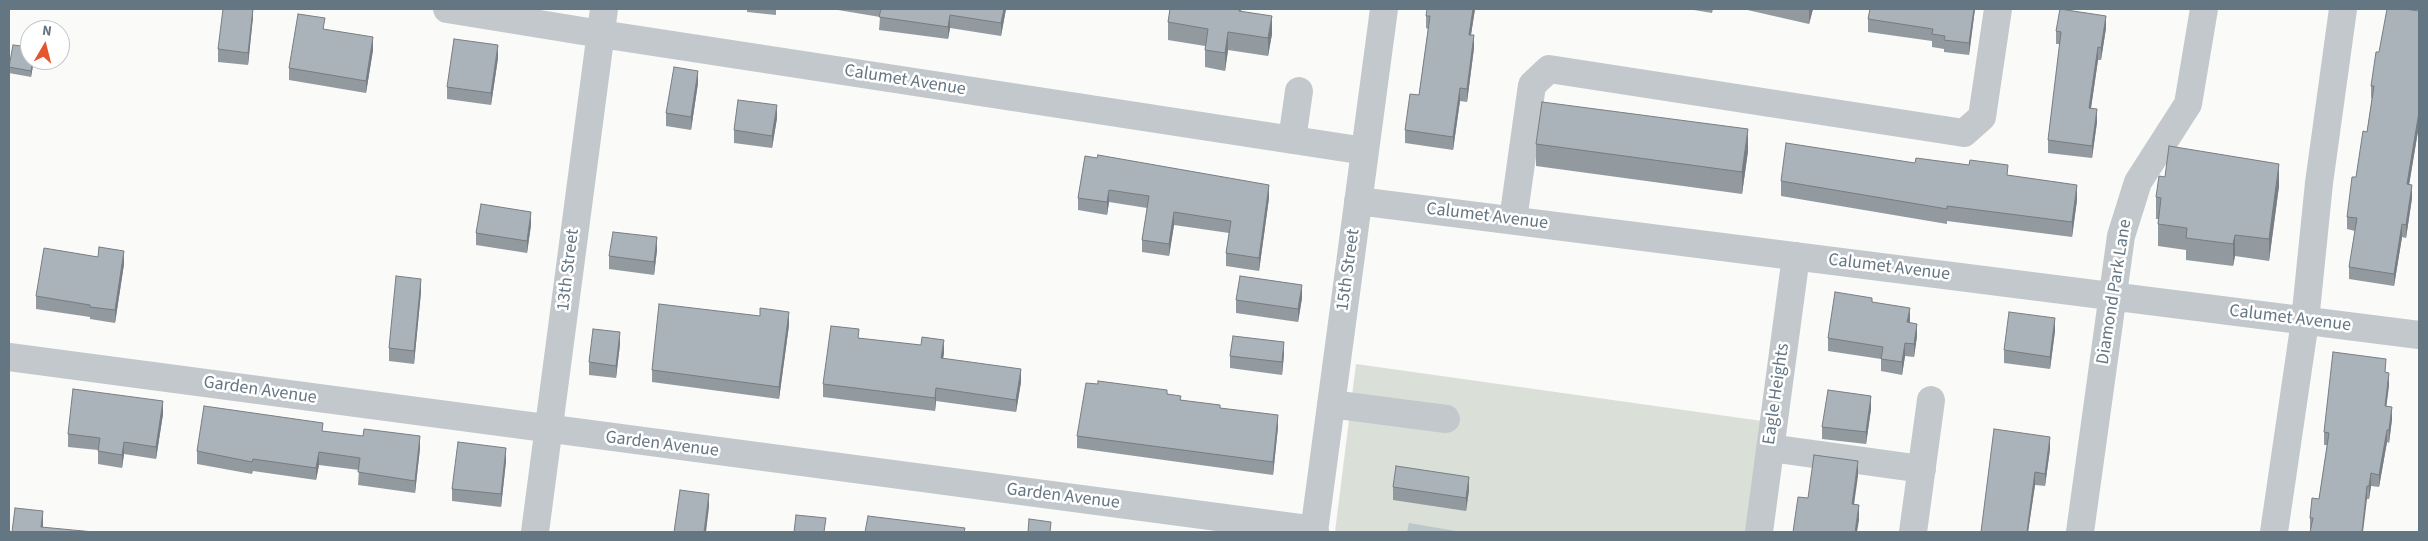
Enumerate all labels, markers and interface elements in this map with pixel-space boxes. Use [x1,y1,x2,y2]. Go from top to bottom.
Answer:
north arrow [20,20,70,70]
text: N [41,21,53,42]
street label: Calumet Avenue [843,61,967,101]
street label: Calumet Avenue [1425,199,1549,235]
street label: Diamond Park Lane [2093,218,2137,366]
street label: 13th Street [553,228,585,312]
street label: 15th Street [1333,228,1365,312]
street label: Calumet Avenue [1827,250,1951,286]
street label: Calumet Avenue [2228,301,2352,337]
street label: Eagle Heights [1759,342,1795,446]
street label: Garden Avenue [202,372,318,410]
street label: Garden Avenue [604,427,720,463]
street label: Garden Avenue [1005,479,1121,515]

